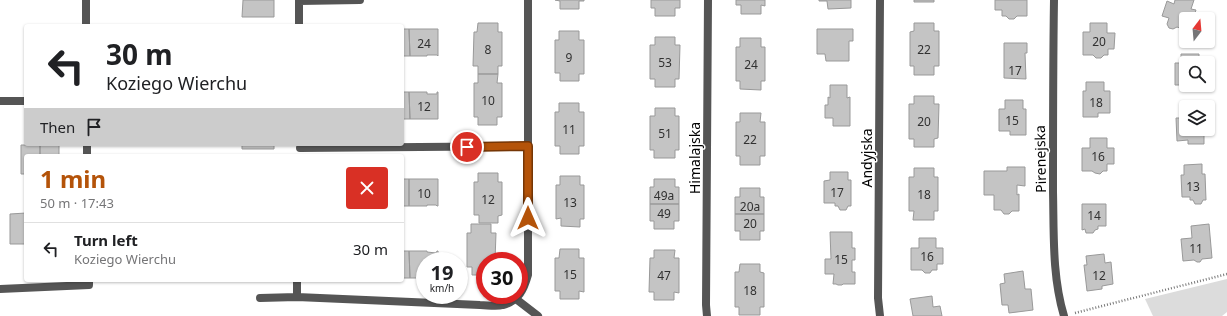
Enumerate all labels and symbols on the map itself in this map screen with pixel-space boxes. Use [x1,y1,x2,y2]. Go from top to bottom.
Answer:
north arrow [1179,12,1215,48]
house number: 20 [1092,33,1106,50]
house number: 24 [417,35,431,52]
house number: 8 [485,41,492,58]
house number: 22 [917,41,931,58]
house number: 9 [566,49,573,66]
house number: 53 [658,54,672,71]
house number: 24 [744,56,758,73]
house number: 17 [1008,62,1022,79]
house number: 10 [481,92,495,109]
house number: 18 [1089,94,1103,111]
house number: 12 [417,98,431,115]
house number: 15 [1005,112,1019,129]
house number: 20 [917,113,931,130]
house number: 11 [562,121,576,138]
street label: Himalajska [685,122,704,194]
house number: 51 [658,125,672,142]
street label: Pirenejska [1030,125,1050,193]
street label: Andyjska [857,129,876,188]
pin [450,130,484,164]
house number: 22 [743,131,757,148]
house number: 16 [1091,148,1105,165]
house number: 13 [1186,178,1200,195]
house number: 17 [830,184,844,201]
house number: 10 [417,185,431,202]
house number: 18 [917,186,931,203]
house number: 49a [654,187,674,204]
house number: 12 [481,191,495,208]
house number: 13 [563,194,577,211]
position arrow [507,197,549,239]
house number: 20a [740,198,760,215]
house number: 49 [657,205,671,222]
house number: 14 [1087,207,1101,224]
house number: 20 [743,215,757,232]
house number: 11 [1189,240,1203,257]
house number: 16 [920,248,934,265]
house number: 15 [834,251,848,268]
speed limit sign: 30 [476,252,528,304]
house number: 15 [563,266,577,283]
house number: 47 [657,267,671,284]
house number: 12 [1092,267,1106,284]
house number: 18 [743,282,757,299]

